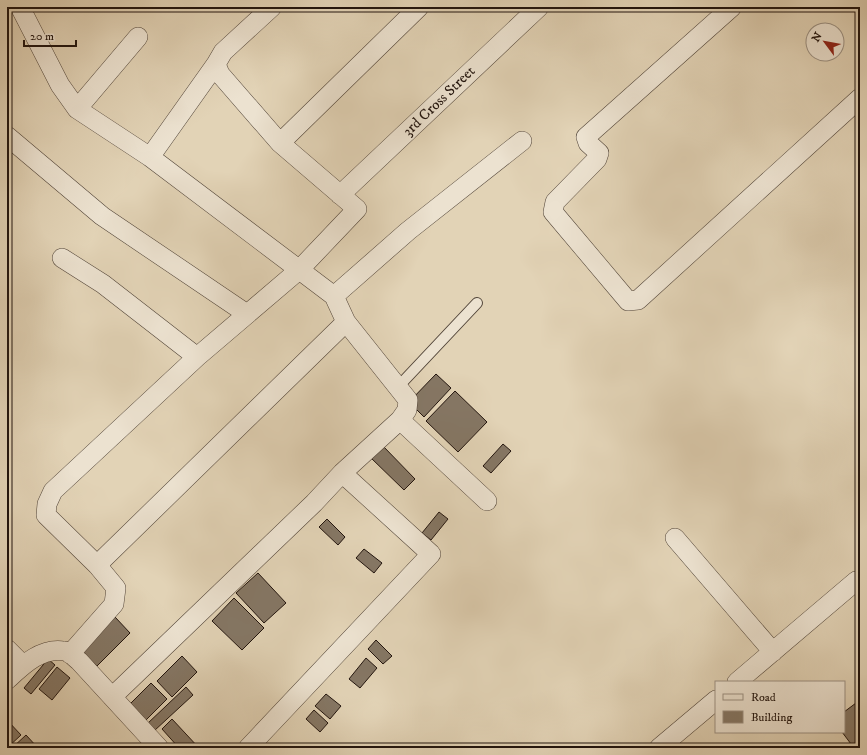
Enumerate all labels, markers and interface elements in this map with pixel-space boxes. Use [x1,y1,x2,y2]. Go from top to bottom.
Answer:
scale bar [24,22,76,48]
north arrow [805,22,845,62]
text: 20 m [30,29,54,44]
text: N [809,30,826,45]
street label: 3rd Cross Street [399,62,479,140]
legend [715,681,845,733]
text: Road [751,690,776,705]
text: Building [751,710,792,725]

